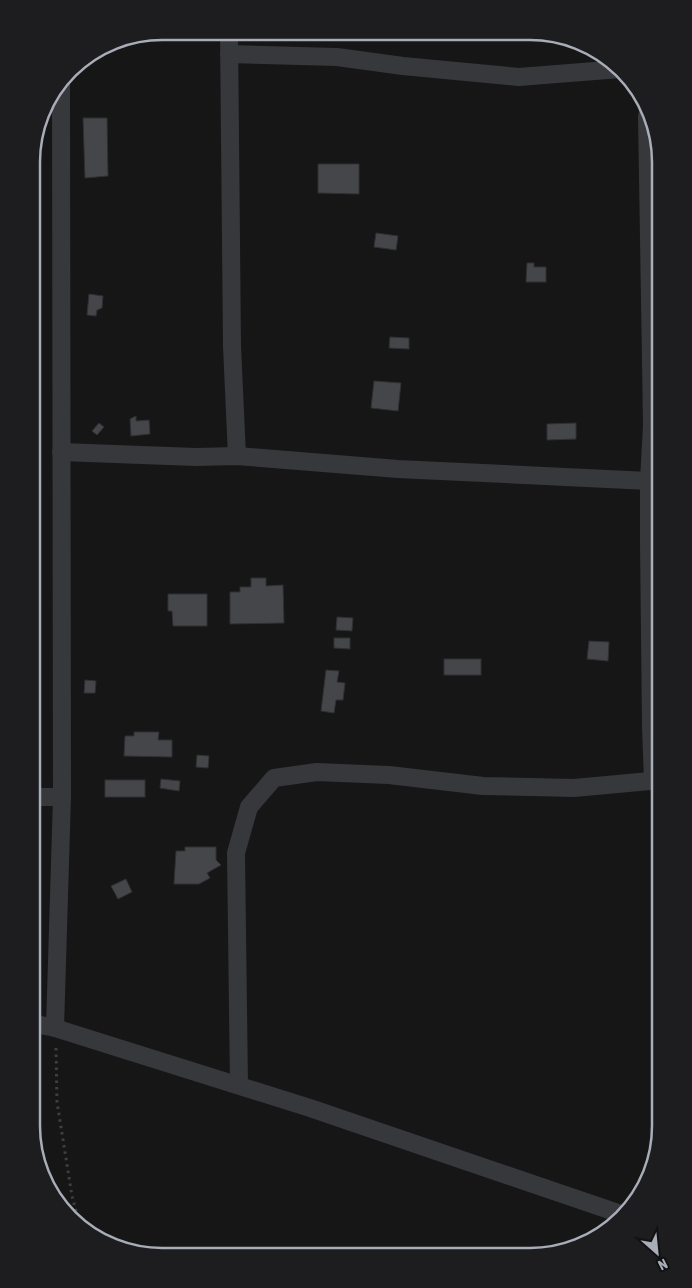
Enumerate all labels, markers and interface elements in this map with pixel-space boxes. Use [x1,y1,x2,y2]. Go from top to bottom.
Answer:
north arrow [632,1228,682,1278]
text: N [656,1256,670,1274]

